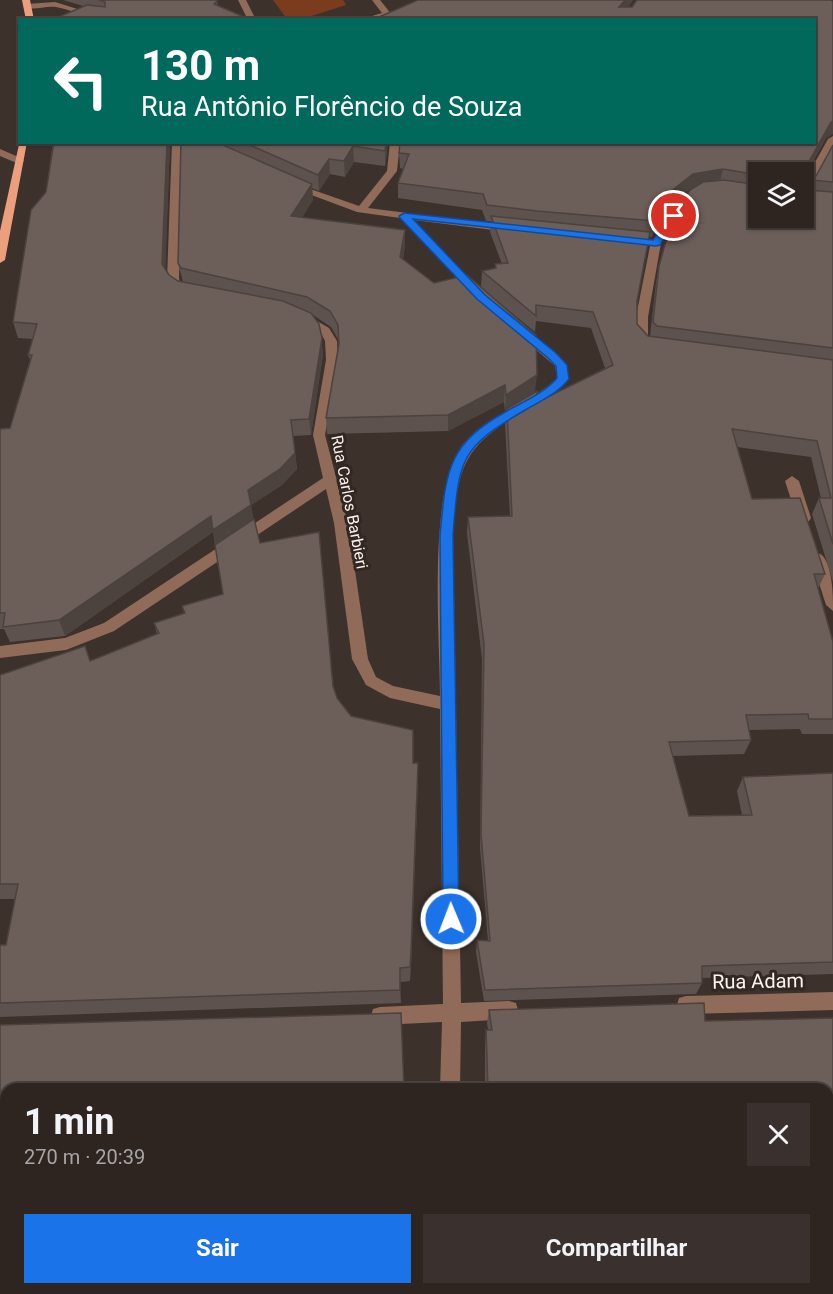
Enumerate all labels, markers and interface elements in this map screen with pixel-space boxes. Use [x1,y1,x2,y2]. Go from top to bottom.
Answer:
text: 130 m [141,41,260,90]
icon: left [42,42,120,120]
text: Rua Antônio Florêncio de Souza [141,91,522,123]
map controls [748,162,814,228]
button: layers [748,162,814,228]
pin [648,190,699,241]
icon: arrive [657,199,690,232]
street label: Rua Carlos Barbieri [327,434,372,571]
position arrow [419,887,483,951]
street label: Rua Adam [712,968,804,994]
text: 1 min [24,1101,115,1143]
button: close [747,1103,810,1166]
text: 270 m · 20:39 [24,1145,145,1169]
button: Sair [24,1214,411,1283]
button: Compartilhar [423,1214,810,1283]

